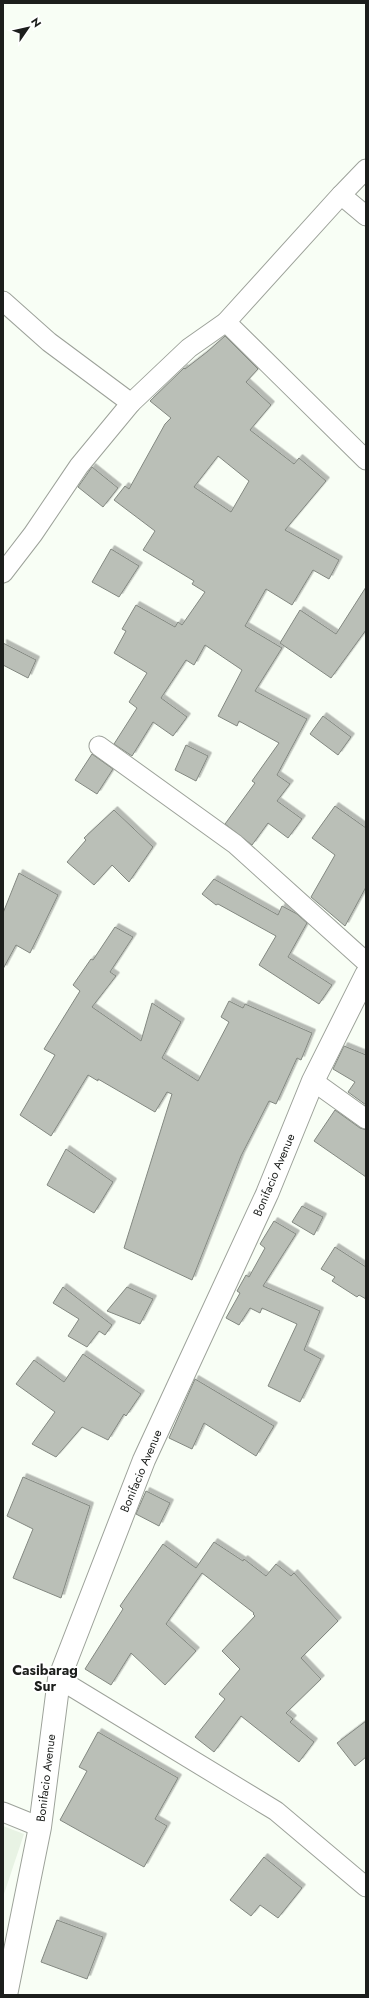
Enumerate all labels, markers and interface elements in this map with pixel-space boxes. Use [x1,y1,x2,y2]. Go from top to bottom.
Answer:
north arrow [8,8,48,48]
text: N [27,14,45,31]
street label: Bonifacio Avenue [248,1131,300,1219]
street label: Bonifacio Avenue [115,1427,167,1515]
district label: Casibarag Sur [12,1660,78,1696]
street label: Bonifacio Avenue [32,1733,60,1823]

